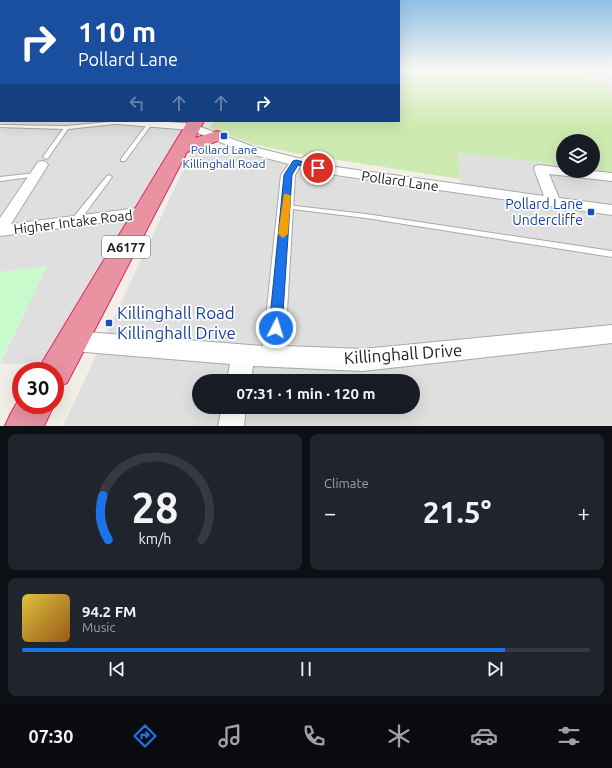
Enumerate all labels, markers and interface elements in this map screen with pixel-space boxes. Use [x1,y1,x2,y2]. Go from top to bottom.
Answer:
icon: right [12,16,64,68]
text: 110 m [78,16,156,47]
text: Pollard Lane [78,49,178,69]
icon: left [126,92,148,114]
icon: ahead [168,92,190,114]
icon: ahead [210,92,232,114]
icon: right [252,92,274,114]
marker: Pollard Lane Killinghall Road [219,131,229,141]
map controls [556,134,600,178]
button: layers [556,134,600,178]
place label: Pollard Lane Killinghall Road [182,143,266,170]
pin [301,151,335,185]
icon: arrive [307,157,329,179]
street label: Pollard Lane [360,168,440,194]
place label: Pollard Lane Undercliffe [505,196,583,228]
street label: Higher Intake Road [13,207,133,237]
marker: Pollard Lane Undercliffe [586,207,596,217]
road number: A6177 [102,236,150,258]
place label: Killinghall Road Killinghall Drive [117,303,236,342]
position arrow [255,307,297,349]
marker: Killinghall Road Killinghall Drive [104,318,114,328]
street label: Killinghall Drive [343,340,463,367]
speed limit sign: 30 [12,362,64,414]
text: 07:31 · 1 min · 120 m [237,385,375,402]
text: Climate [324,476,369,490]
text: 28 [132,484,178,531]
text: 21.5° [423,495,491,529]
text: − [324,500,336,525]
text: + [578,500,590,525]
text: km/h [139,531,171,547]
text: 94.2 FM [82,603,136,620]
text: Music [82,620,116,634]
icon: previous [106,658,128,680]
icon: pause [295,658,317,680]
icon: next [484,658,506,680]
icon: directions [131,722,159,750]
icon: music [216,722,244,750]
icon: phone [300,722,328,750]
icon: climate [385,722,413,750]
icon: car [470,722,498,750]
icon: filters [555,722,583,750]
text: 07:30 [28,726,74,746]

